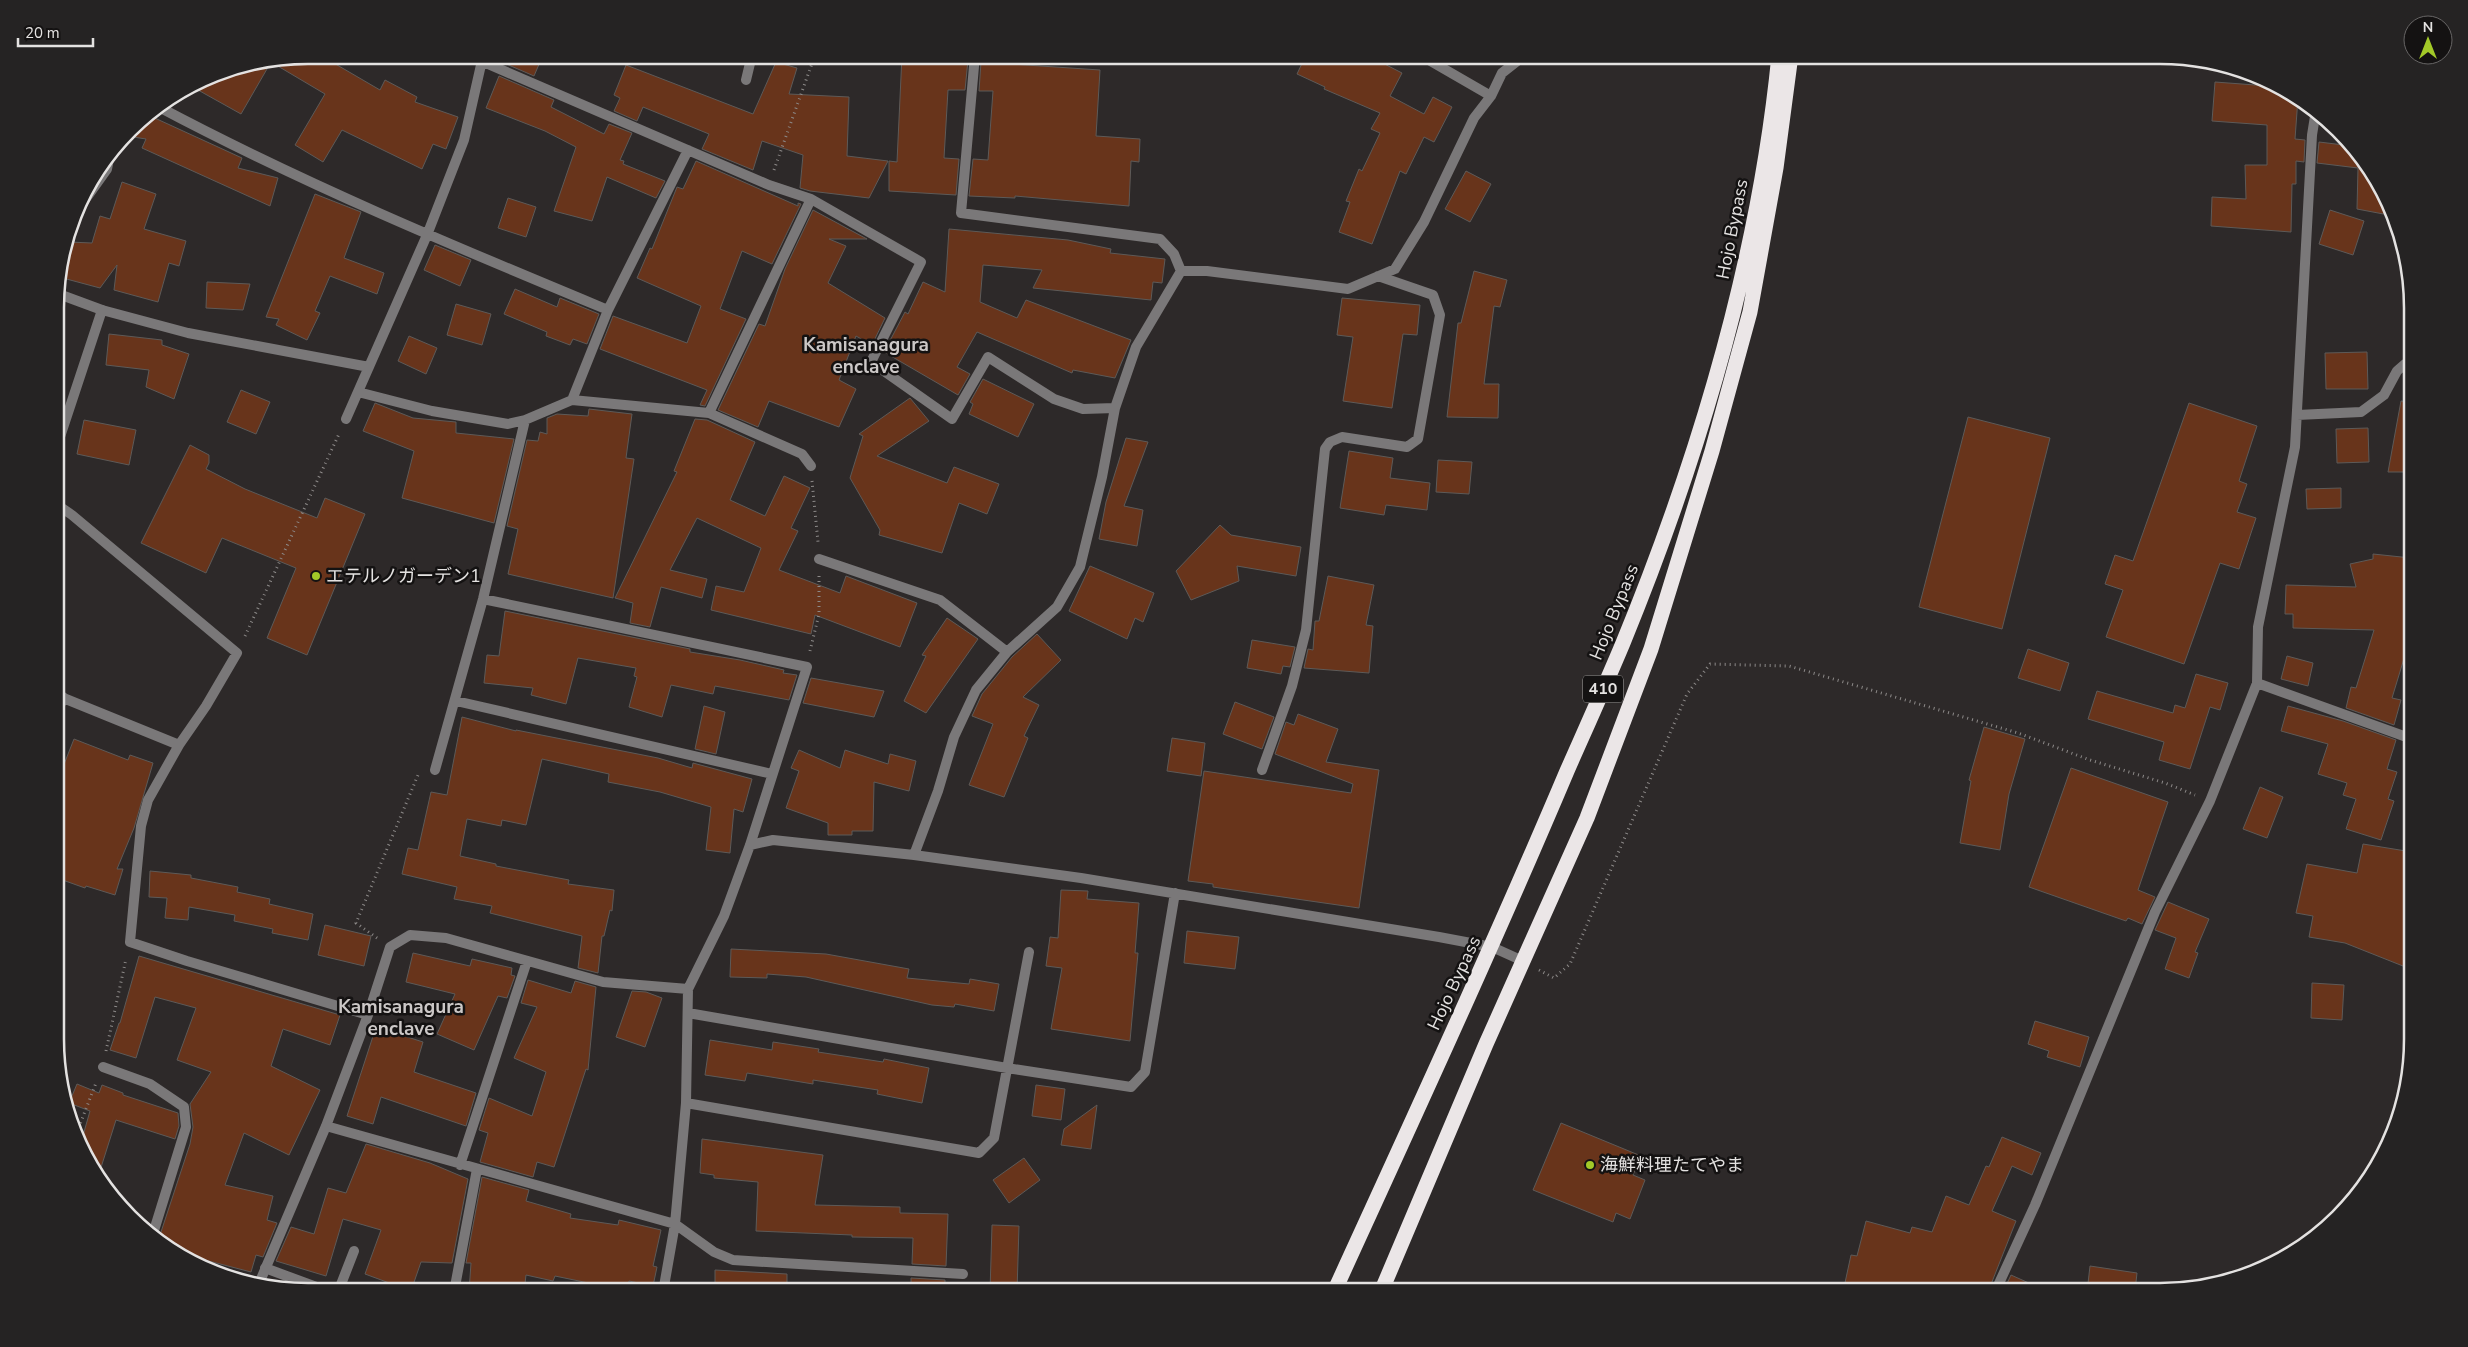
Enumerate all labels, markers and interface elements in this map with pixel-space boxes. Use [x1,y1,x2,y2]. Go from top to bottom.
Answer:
scale bar [18,15,92,47]
north arrow [2403,15,2453,65]
text: N [2423,18,2433,37]
text: 20 m [25,23,60,43]
street label: Hojo Bypass [1711,177,1753,281]
district label: Kamisanagura enclave [803,332,929,380]
street label: Hojo Bypass [1584,561,1644,663]
place label: エテルノガーデン1 [326,564,481,588]
marker: エテルノガーデン1 [310,570,322,582]
road number: 410 [1583,676,1623,702]
street label: Hojo Bypass [1422,932,1486,1034]
district label: Kamisanagura enclave [338,994,464,1042]
place label: 海鮮料理たてやま [1600,1153,1744,1177]
marker: 海鮮料理たてやま [1584,1159,1596,1171]

